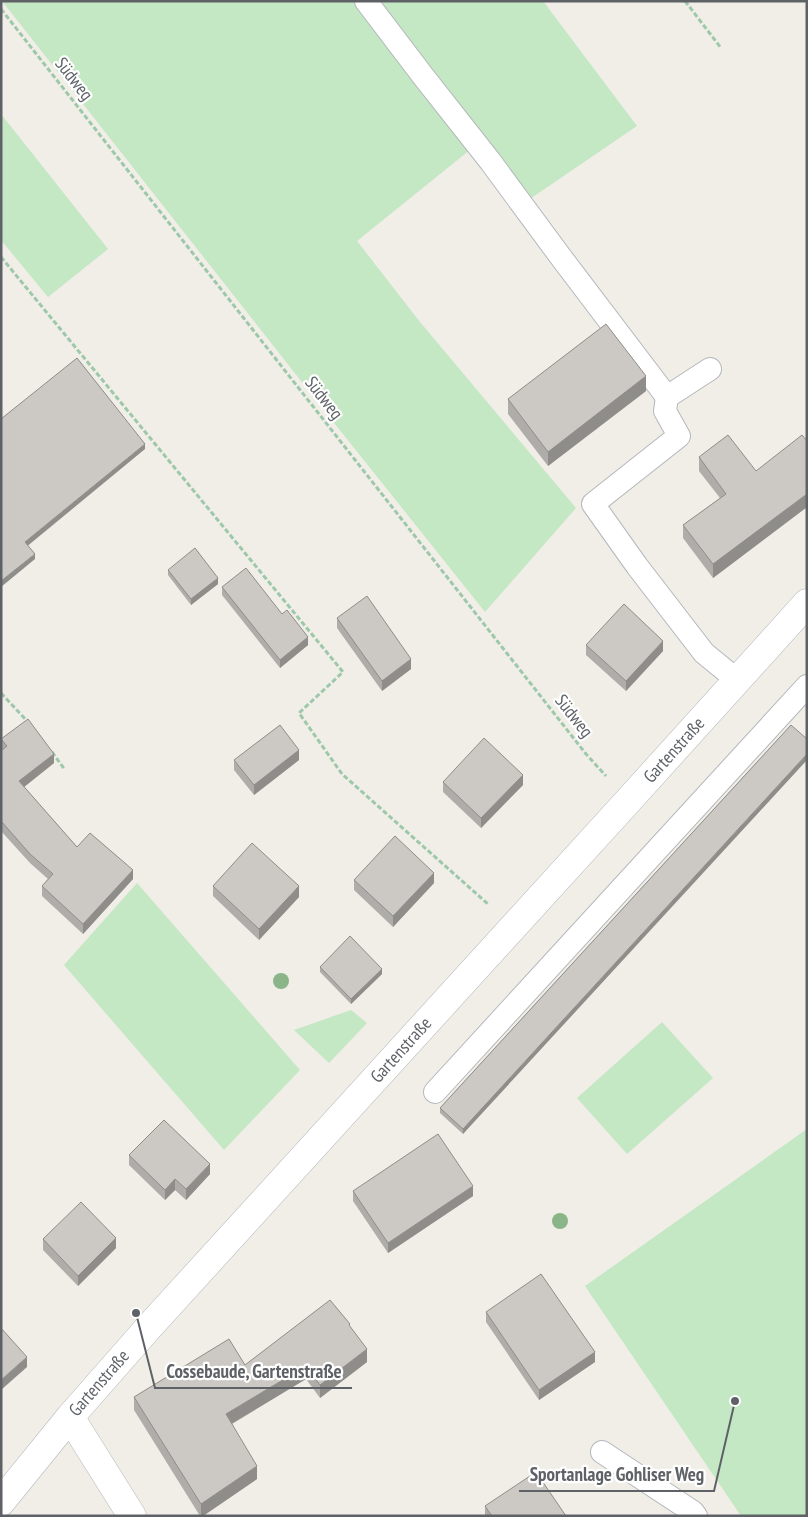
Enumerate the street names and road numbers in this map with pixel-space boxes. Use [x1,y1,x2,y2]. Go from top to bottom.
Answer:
street label: Südweg [50,52,98,105]
street label: Südweg [300,371,348,424]
street label: Südweg [550,689,598,742]
street label: Gartenstraße [638,712,709,787]
street label: Gartenstraße [365,1012,436,1087]
street label: Gartenstraße [63,1345,134,1421]

